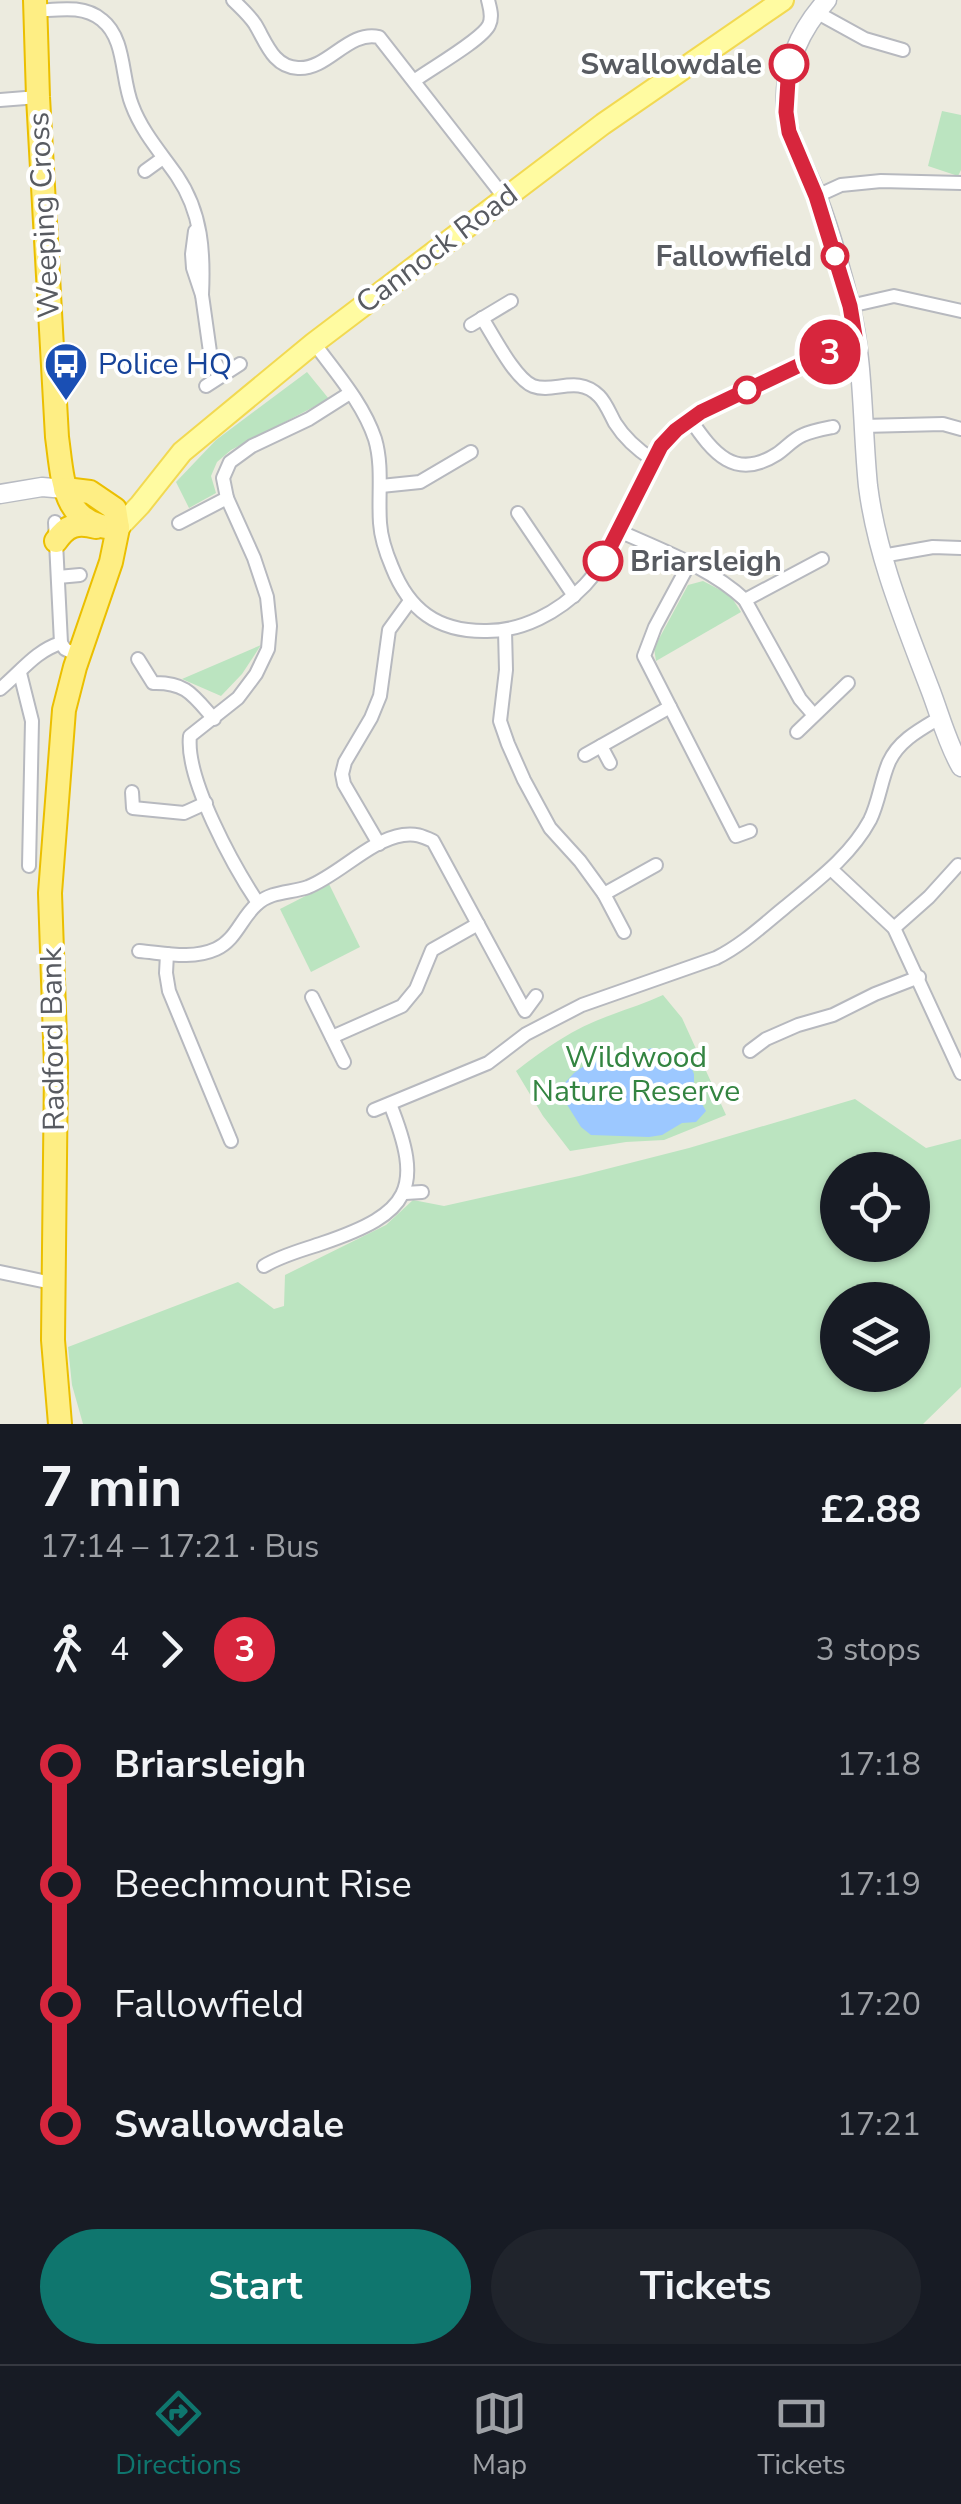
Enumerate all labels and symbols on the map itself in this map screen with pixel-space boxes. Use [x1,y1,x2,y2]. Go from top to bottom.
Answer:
place label: Swallowdale [580,44,762,85]
marker: Swallowdale [770,45,808,83]
street label: Weeping Cross [18,111,70,319]
street label: Cannock Road [348,175,526,323]
place label: Fallowfield [656,236,812,277]
marker: Fallowfield [822,243,848,269]
line badge: 3 [798,320,862,384]
bus stop icon: Police HQ [43,341,89,402]
place label: Police HQ [98,344,232,385]
unlabelled marker [734,377,760,403]
place label: Briarsleigh [630,541,782,582]
marker: Briarsleigh [584,542,622,580]
street label: Radford Bank [31,946,75,1131]
park label: Wildwood Nature Reserve [532,1037,740,1112]

